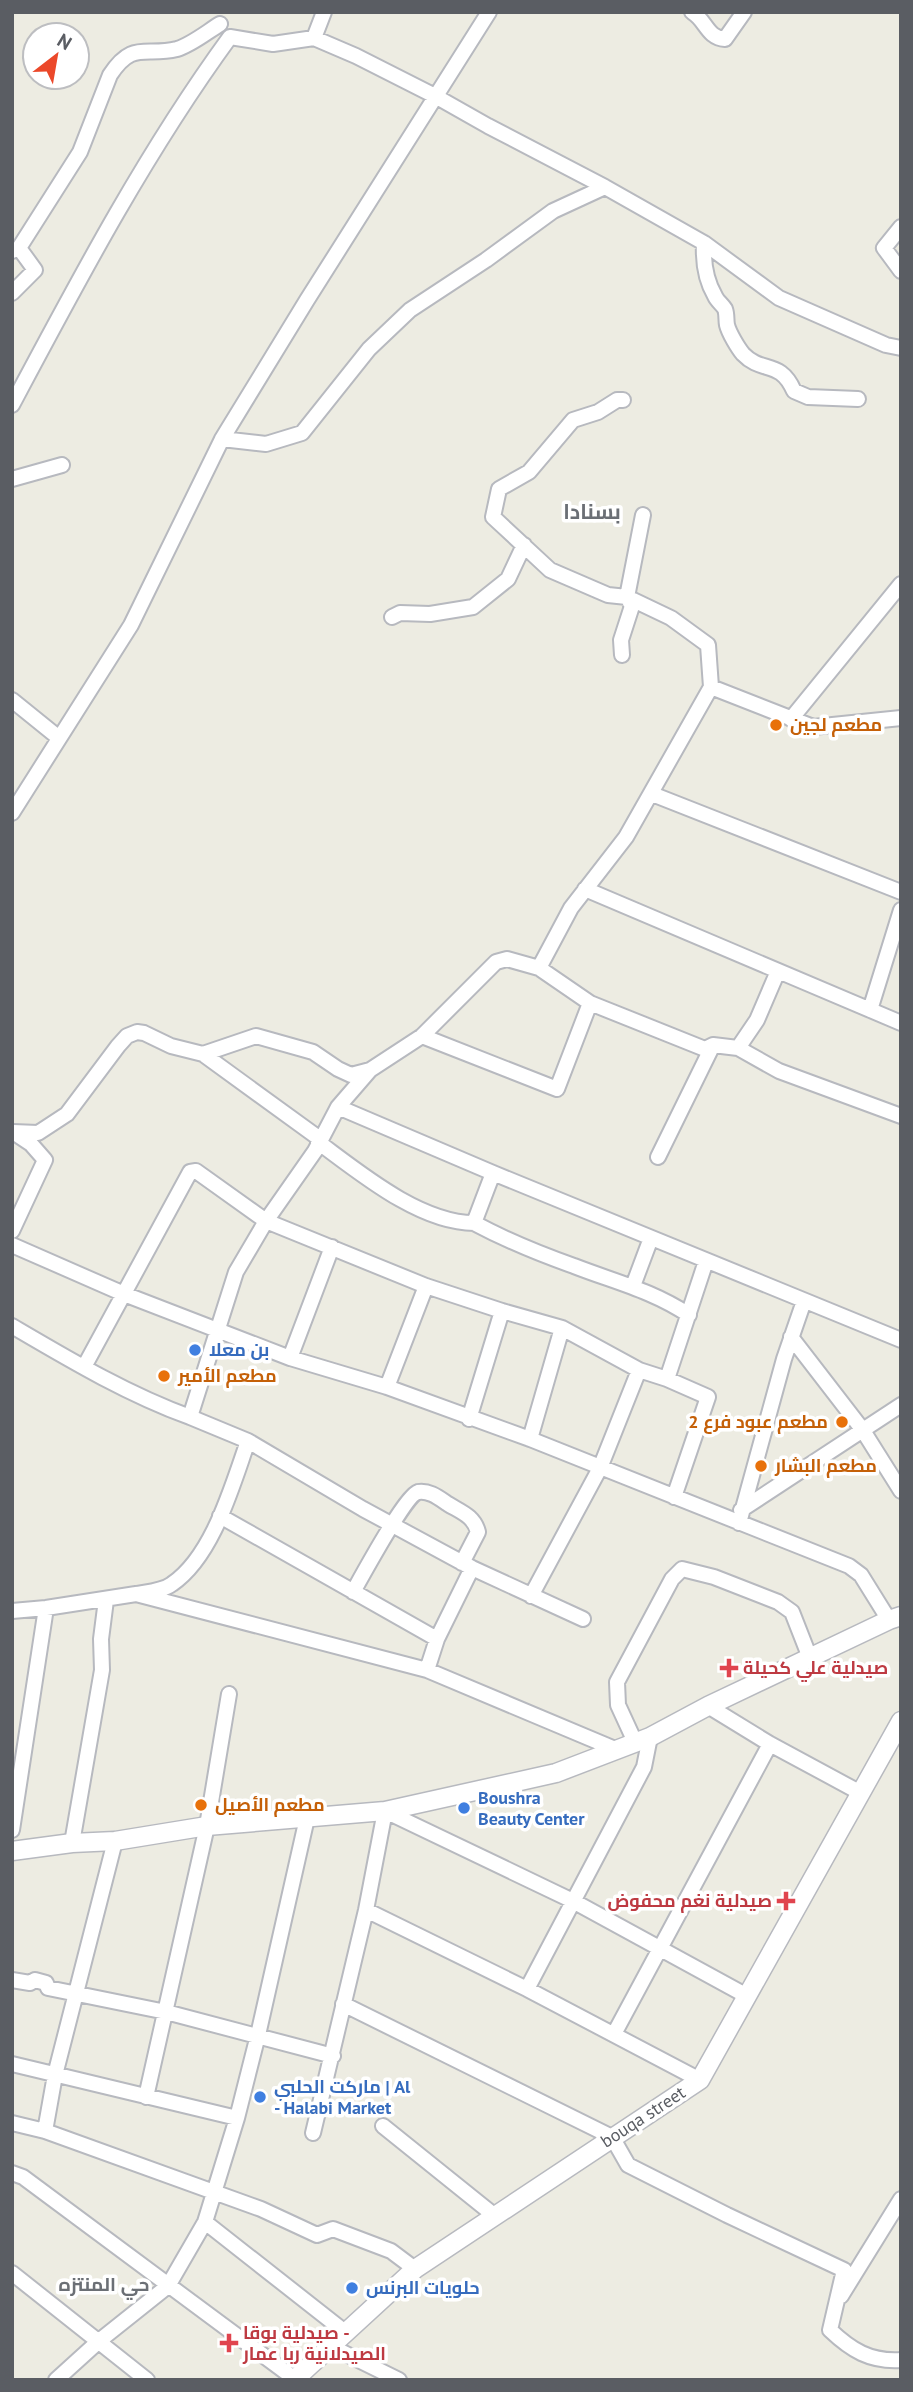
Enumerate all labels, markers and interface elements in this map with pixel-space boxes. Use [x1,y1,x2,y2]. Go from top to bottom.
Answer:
north arrow [21,21,91,91]
text: N [53,28,76,55]
district label: بسنادا [563,498,621,525]
place label: مطعم لجين [790,713,882,737]
marker: مطعم لجين [768,717,784,733]
place label: بن معلا [209,1338,269,1361]
marker: بن معلا [187,1342,203,1358]
place label: مطعم الأمير [177,1364,277,1388]
marker: مطعم الأمير [156,1368,172,1384]
place label: مطعم عبود فرع 2 [688,1410,828,1434]
marker: مطعم عبود فرع 2 [834,1414,850,1430]
place label: مطعم البشار [774,1454,877,1478]
marker: مطعم البشار [753,1458,769,1474]
place label: صيدلية علي كحيلة [743,1656,888,1683]
marker: صيدلية علي كحيلة [721,1660,737,1676]
place label: Boushra Beauty Center [478,1786,585,1830]
place label: مطعم الأصيل [215,1793,325,1817]
marker: مطعم الأصيل [193,1797,209,1813]
marker: Boushra Beauty Center [456,1800,472,1816]
place label: صيدلية نغم محفوض [607,1889,772,1913]
marker: صيدلية نغم محفوض [778,1893,794,1909]
place label: ماركت الحلبي | Al - Halabi Market [274,2075,411,2119]
street label: bouqa street [596,2081,689,2152]
marker: ماركت الحلبي | Al - Halabi Market [252,2089,268,2105]
district label: حي المنتزه [59,2272,149,2300]
place label: حلويات البرنس [366,2276,480,2299]
marker: حلويات البرنس [344,2280,360,2296]
place label: صيدلية بوقا - الصيدلانية ربا عمار [242,2321,386,2365]
marker: صيدلية بوقا - الصيدلانية ربا عمار [221,2335,237,2351]

